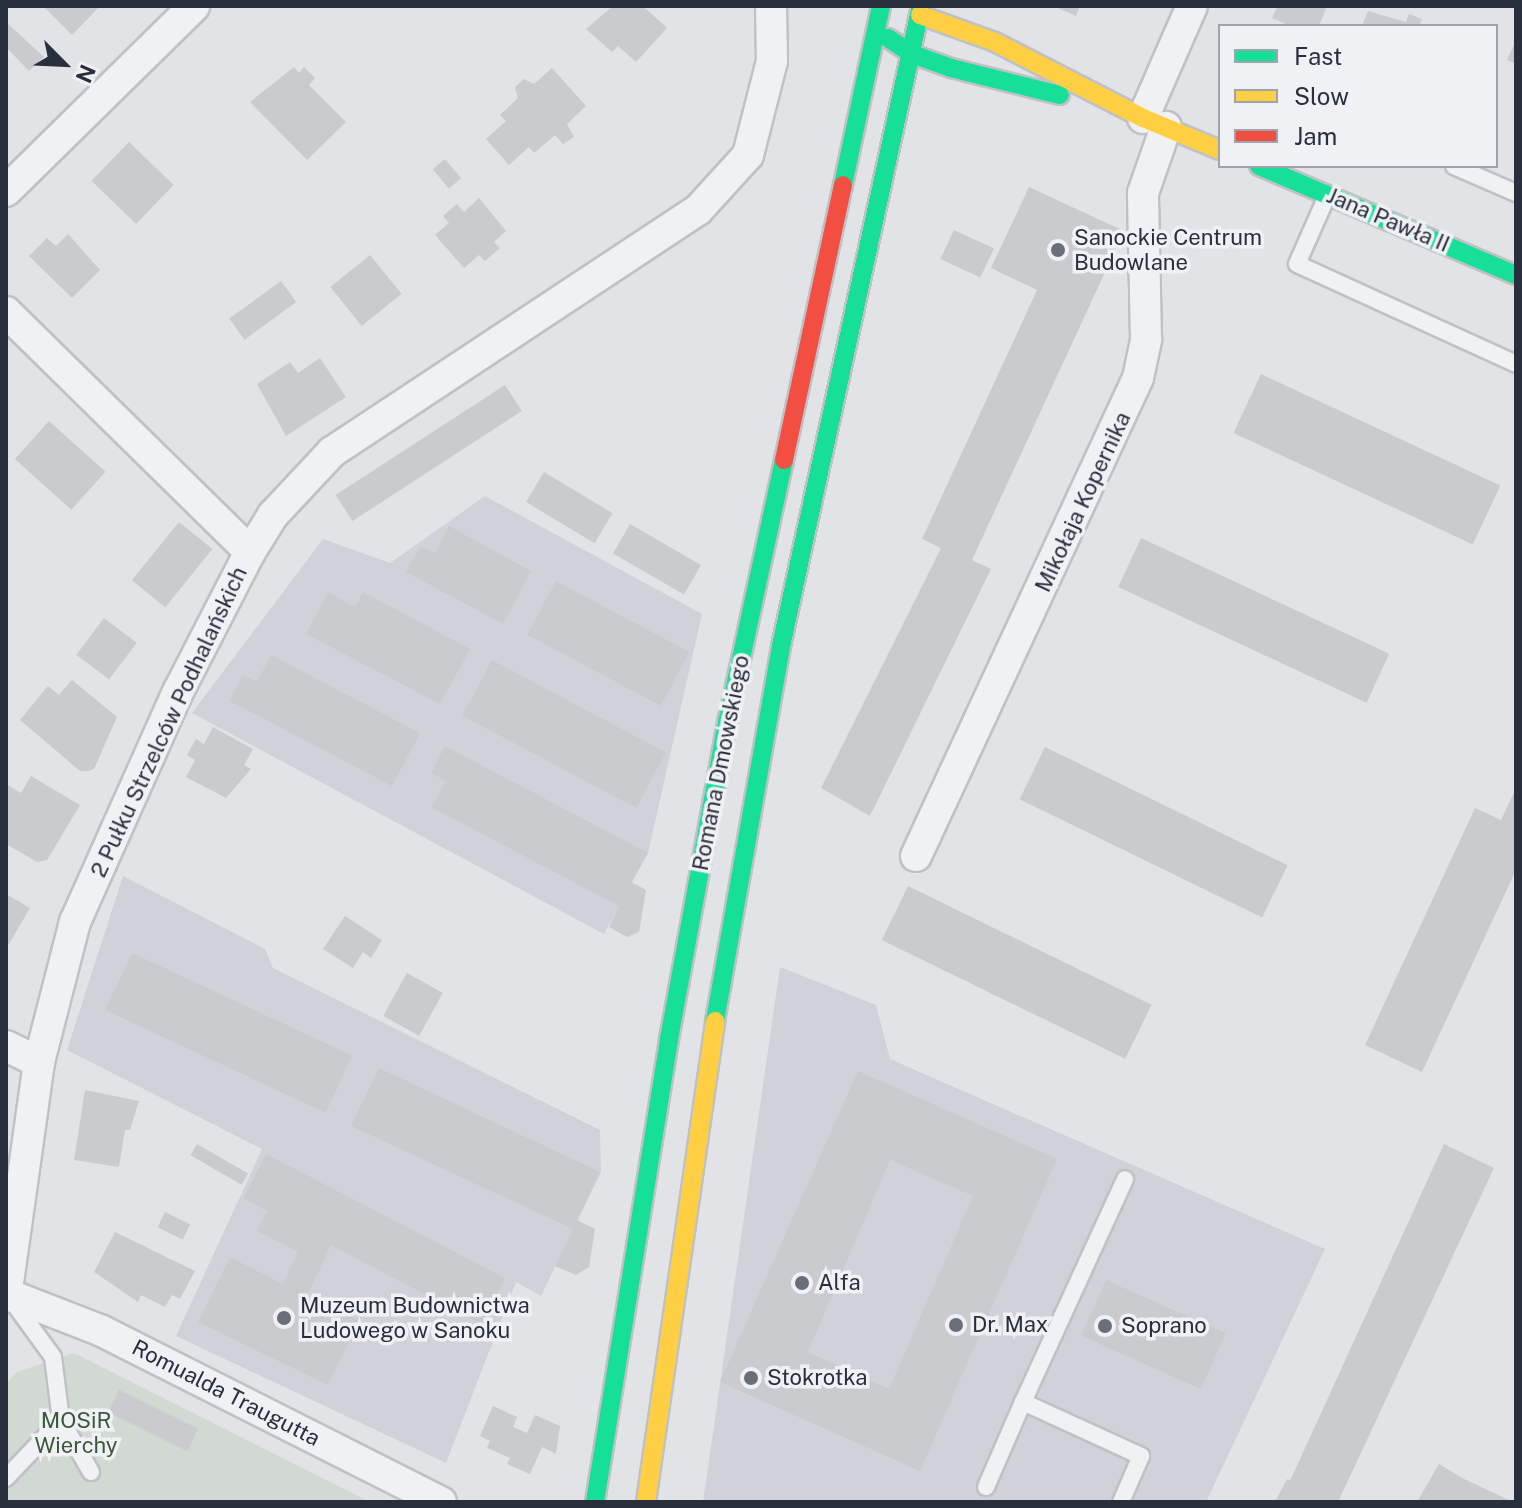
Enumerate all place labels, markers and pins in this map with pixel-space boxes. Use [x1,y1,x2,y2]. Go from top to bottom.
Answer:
place label: Sanockie Centrum Budowlane [1074,224,1262,276]
marker: Sanockie Centrum Budowlane [1049,241,1067,259]
place label: Alfa [818,1270,861,1296]
marker: Alfa [793,1274,811,1292]
place label: Muzeum Budownictwa Ludowego w Sanoku [300,1292,530,1344]
marker: Muzeum Budownictwa Ludowego w Sanoku [275,1309,293,1327]
place label: Dr. Max [972,1312,1048,1338]
place label: Soprano [1121,1313,1207,1339]
marker: Dr. Max [947,1316,965,1334]
marker: Soprano [1096,1317,1114,1335]
place label: Stokrotka [767,1365,867,1391]
marker: Stokrotka [742,1369,760,1387]

